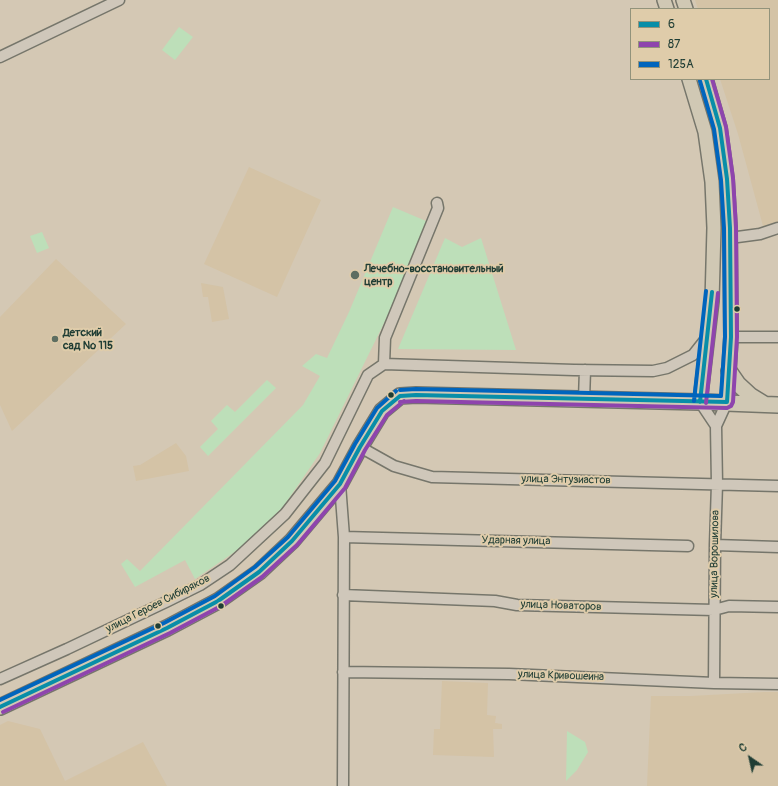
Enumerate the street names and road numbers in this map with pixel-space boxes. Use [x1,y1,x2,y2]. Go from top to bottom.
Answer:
street label: улица Энтузиастов [521,473,611,487]
street label: улица Ворошилова [708,510,722,598]
street label: Ударная улица [481,534,551,548]
street label: улица Героев Сибиряков [104,572,212,636]
street label: улица Новаторов [520,598,602,614]
street label: улица Кривошеина [518,668,604,684]

